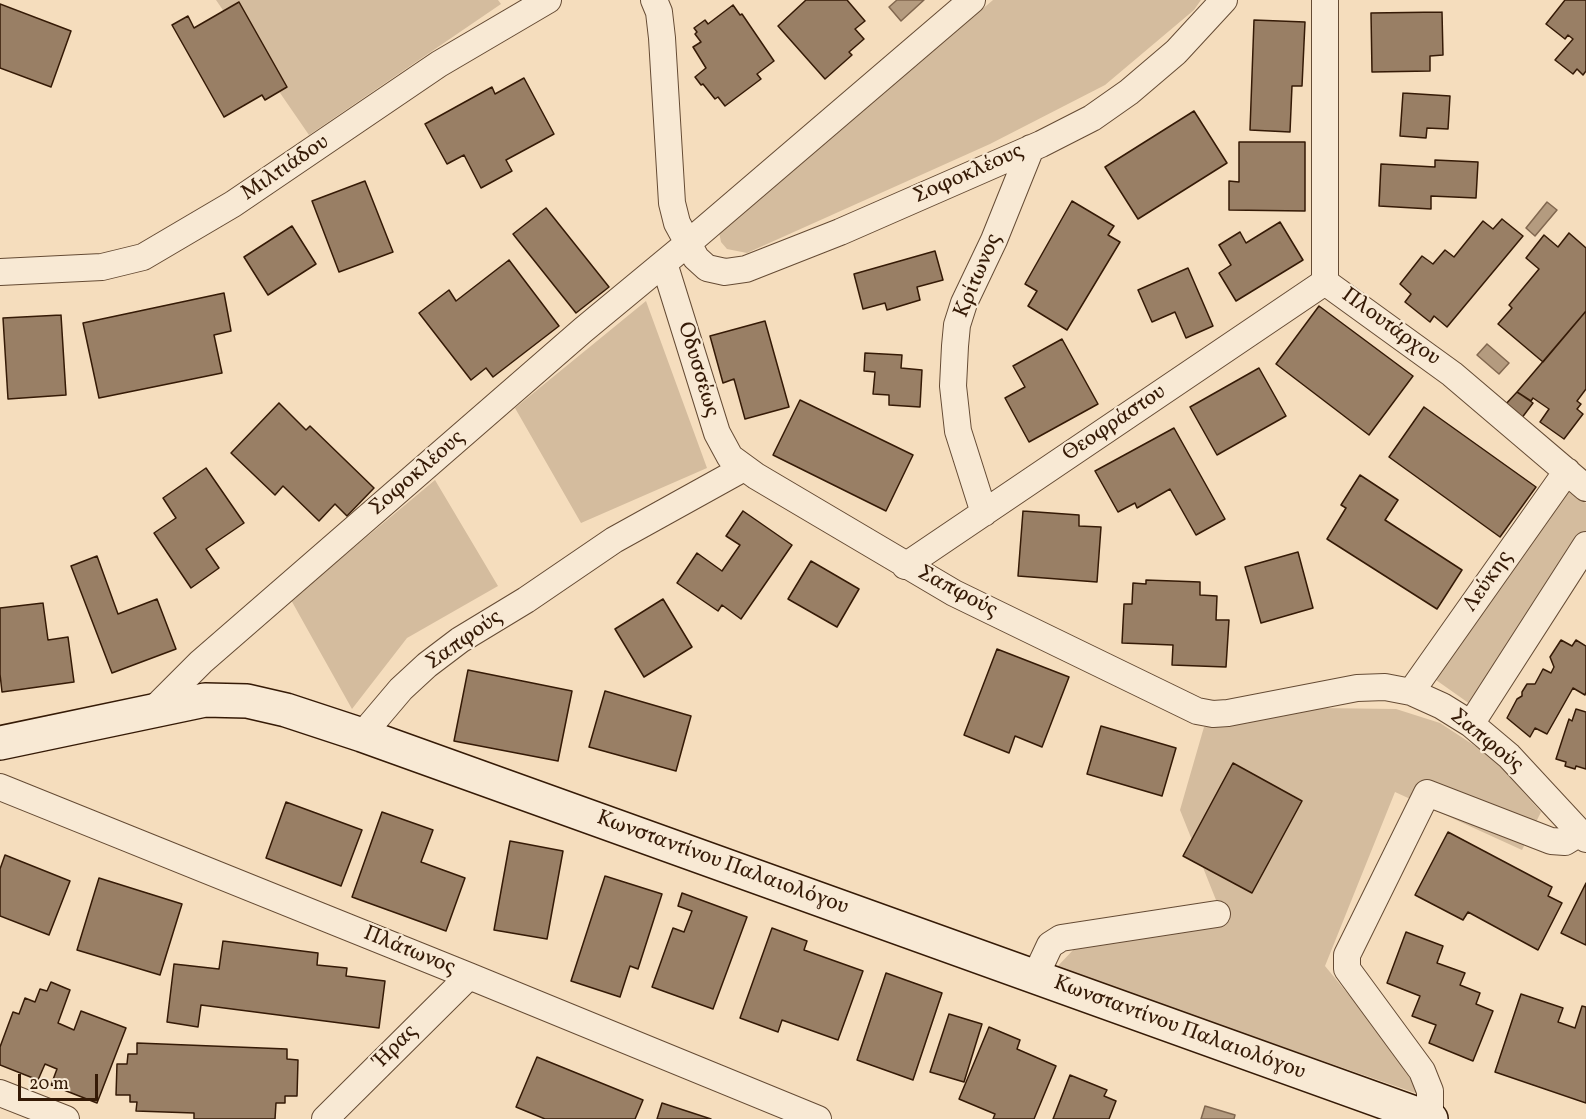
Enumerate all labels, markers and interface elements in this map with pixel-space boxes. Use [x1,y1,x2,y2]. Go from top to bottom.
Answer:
street label: Μιλτιάδου [237,130,335,208]
street label: Σοφοκλέους [910,139,1028,211]
street label: Κρίτωνος [950,230,1008,322]
street label: Πλουτάρχου [1335,283,1445,373]
street label: Οδυσσέως [670,319,724,421]
street label: Θεοφράστου [1058,380,1172,468]
street label: Σοφοκλέους [365,426,471,522]
street label: Λεύκης [1458,546,1520,618]
street label: Σαπφούς [912,561,1002,625]
street label: Σαπφούς [422,605,508,677]
street label: Σαπφούς [1444,704,1528,780]
street label: Κωνσταντίνου Παλαιολόγου [593,806,851,922]
street label: Πλάτωνος [359,922,459,982]
street label: Κωνσταντίνου Παλαιολόγου [1050,971,1308,1087]
street label: Ήρας [370,1020,424,1074]
scale bar [21,1062,100,1100]
text: 20 m [29,1072,69,1097]

